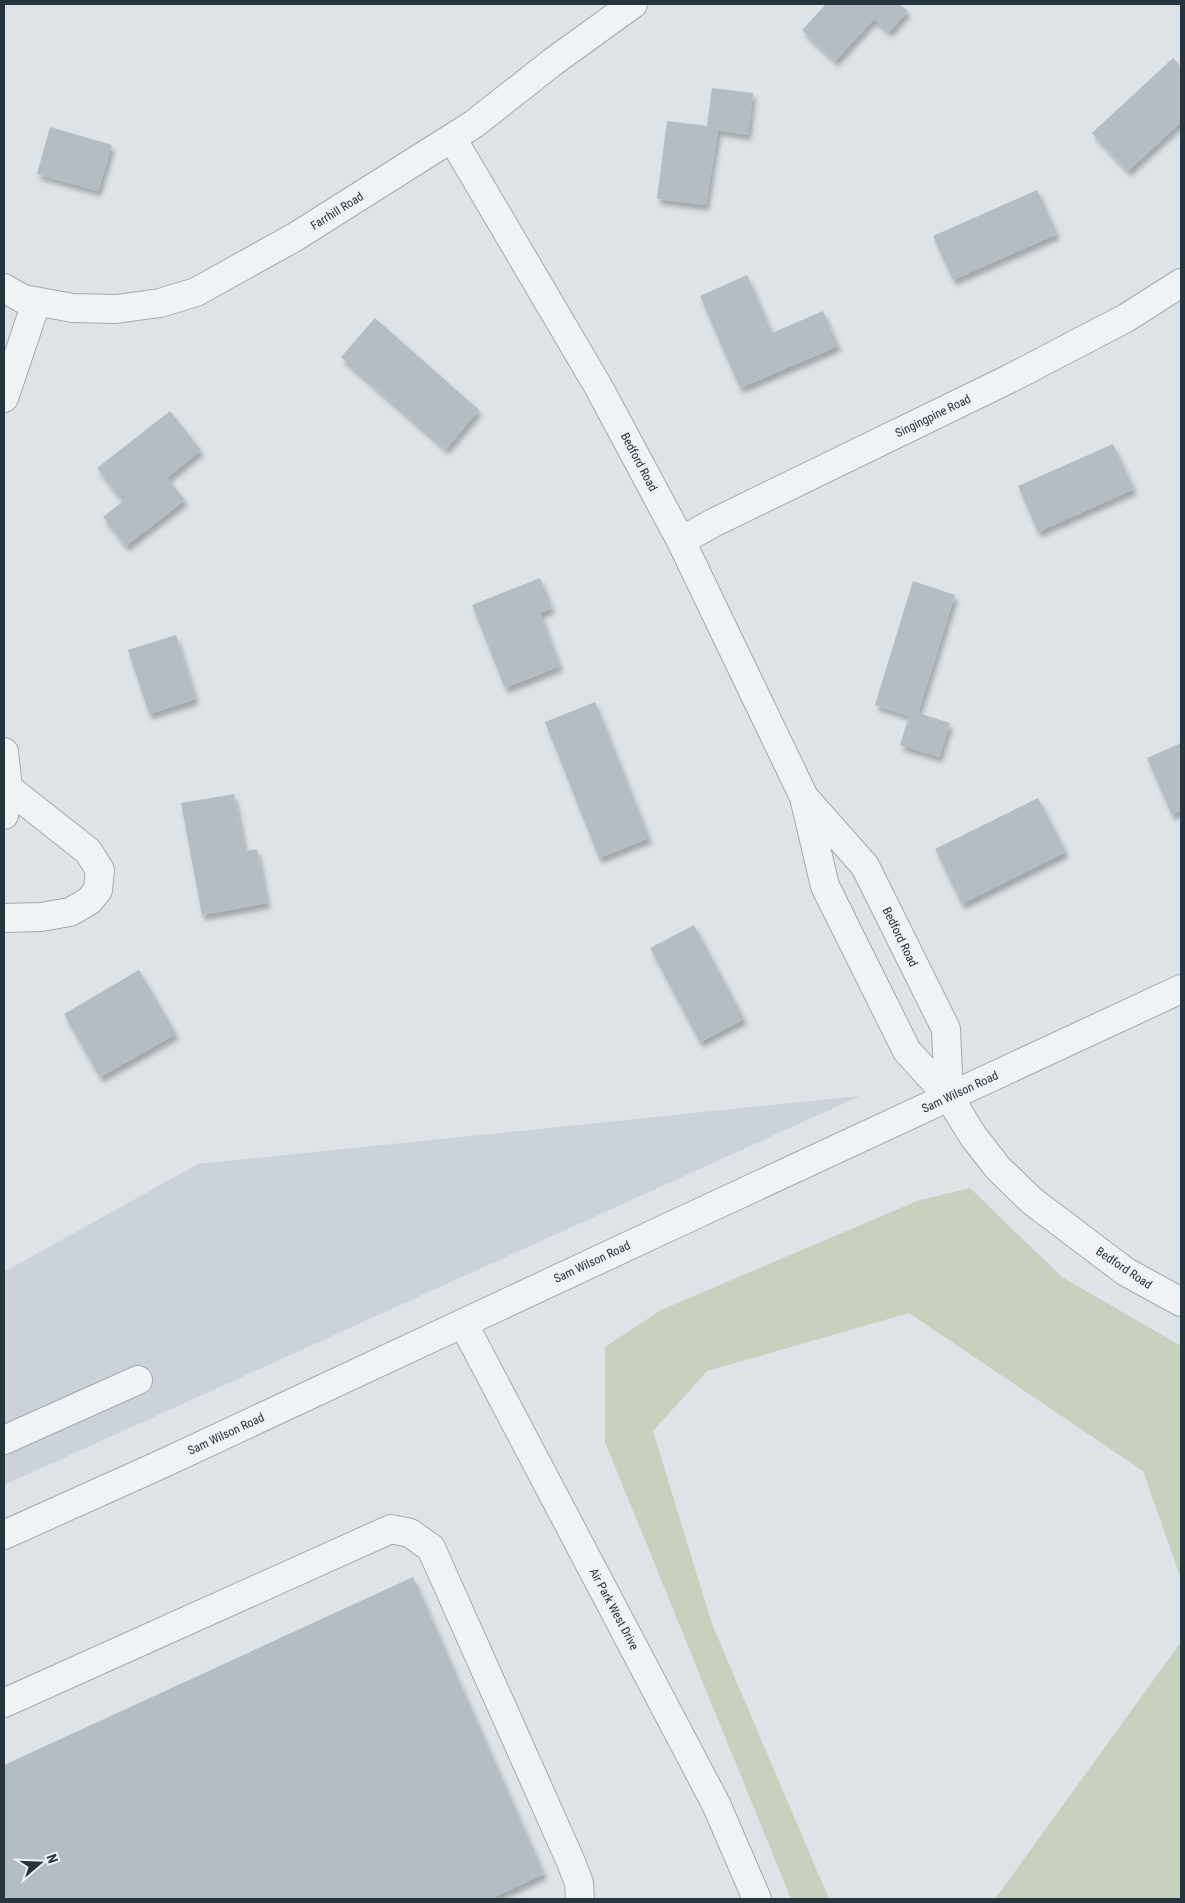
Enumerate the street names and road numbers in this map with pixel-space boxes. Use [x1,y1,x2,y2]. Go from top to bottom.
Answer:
street label: Farrhill Road [308,189,366,233]
street label: Singingpine Road [893,392,973,440]
street label: Bedford Road [618,430,660,494]
street label: Bedford Road [880,905,920,969]
street label: Sam Wilson Road [920,1068,1000,1116]
street label: Sam Wilson Road [552,1238,632,1286]
street label: Bedford Road [1093,1244,1155,1292]
street label: Sam Wilson Road [186,1410,266,1458]
street label: Air Park West Drive [587,1566,642,1653]

